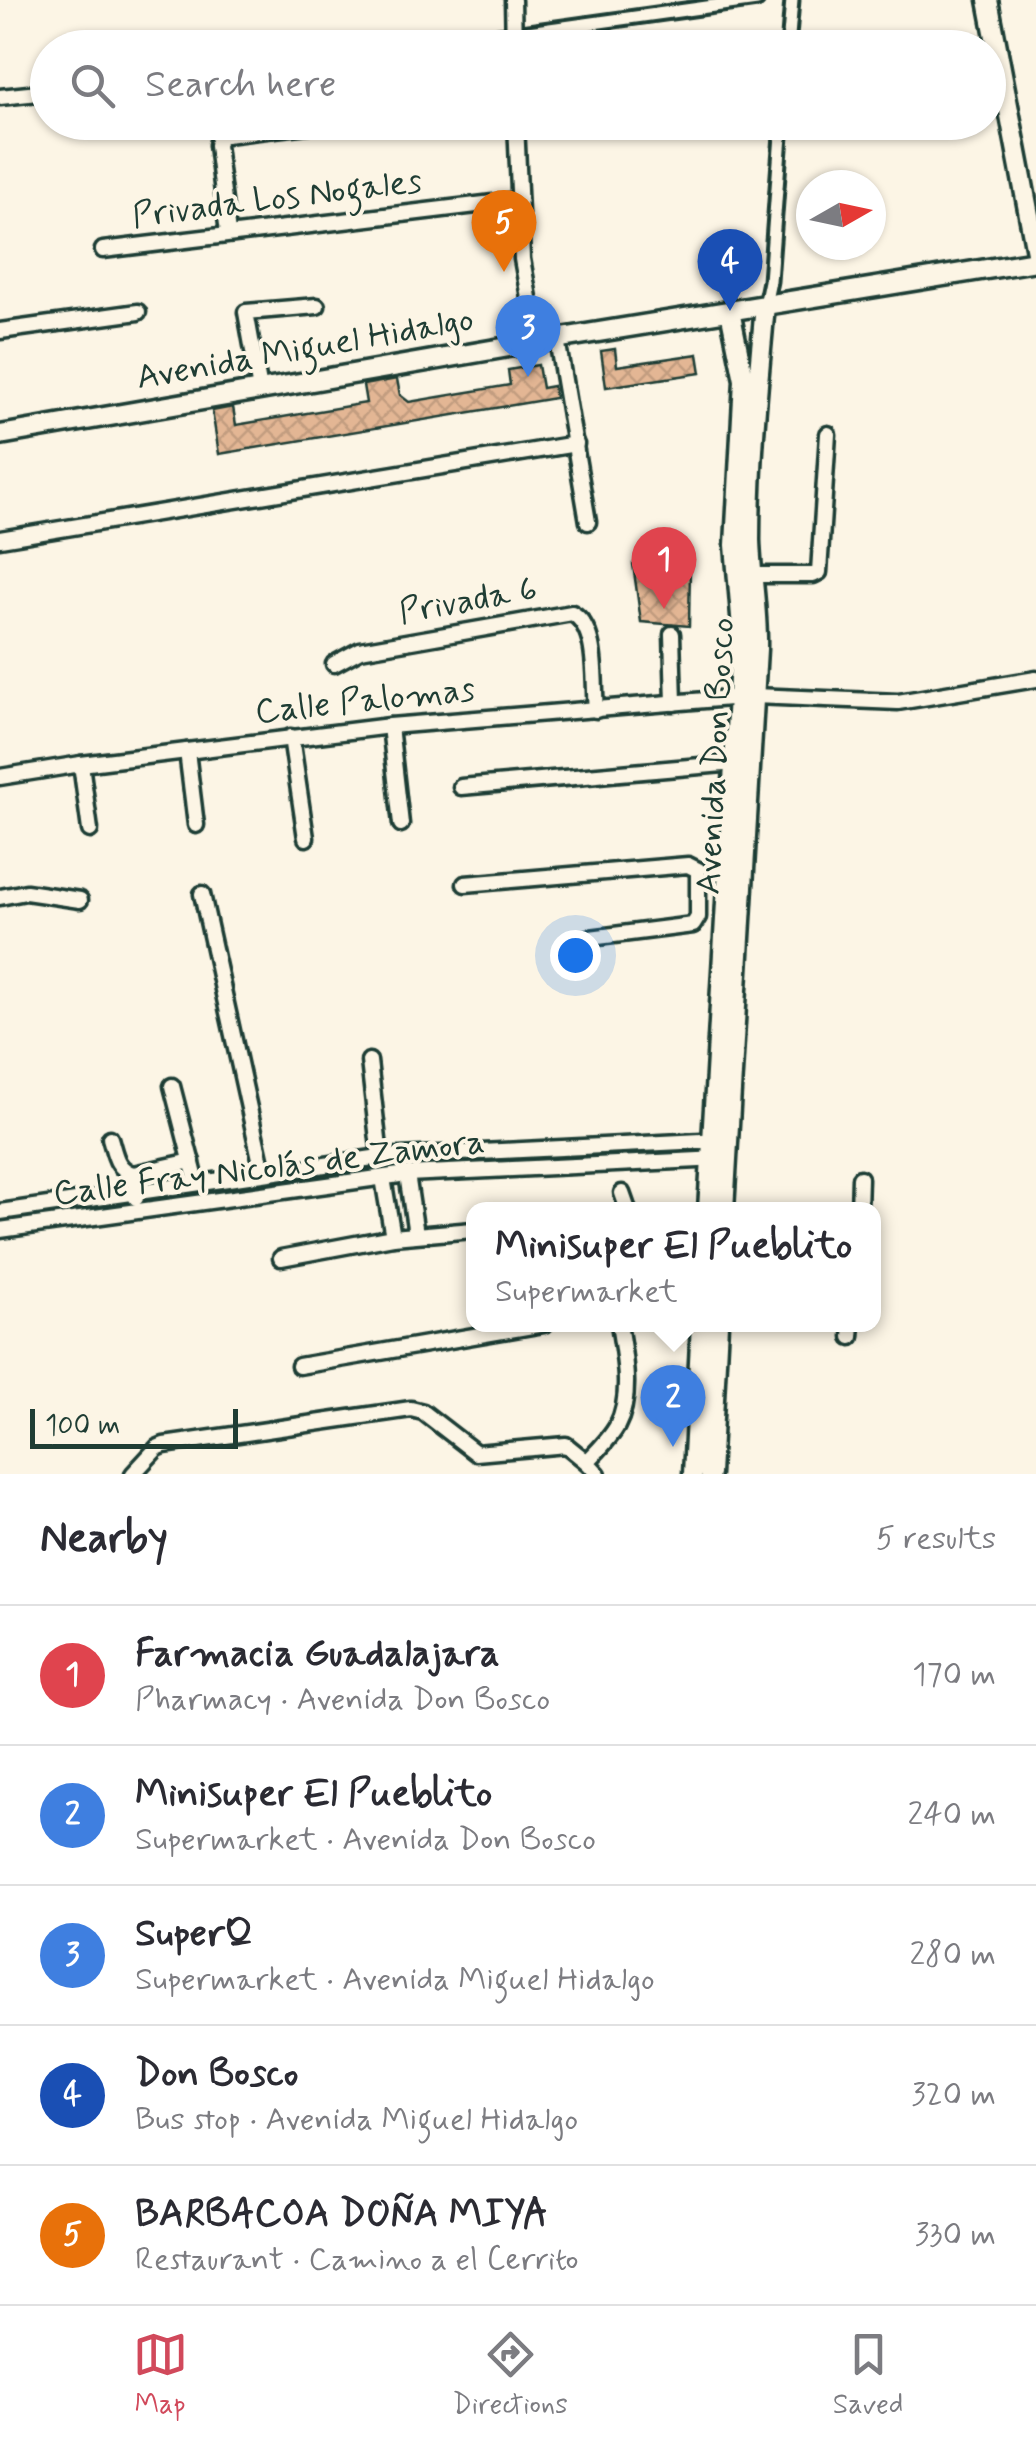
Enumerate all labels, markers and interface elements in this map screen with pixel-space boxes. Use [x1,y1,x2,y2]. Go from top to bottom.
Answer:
search box [30,30,1006,140]
icon: search [65,58,120,113]
text: Search here [145,61,336,110]
street label: Privada Los Nogales [130,158,425,244]
north arrow [796,170,886,260]
pin: 5 [472,190,536,272]
pin: 4 [698,228,762,311]
pin: 3 [496,294,560,377]
street label: Avenida Miguel Hidalgo [133,297,478,405]
pin: 1 [632,526,696,609]
street label: Privada 6 [395,566,541,636]
street label: Avenida Don Bosco [686,616,746,896]
street label: Calle Palomas [253,667,477,735]
your location [550,930,601,981]
street label: Calle Fray Nicolás de Zamora [51,1119,487,1217]
popup [466,1202,881,1332]
text: Minisuper El Pueblito [495,1222,852,1271]
text: Supermarket [495,1271,678,1313]
pin: 2 [640,1364,706,1447]
scale bar [30,1404,238,1448]
text: 100 m [45,1408,120,1445]
text: Nearby [40,1512,168,1567]
text: 5 results [876,1518,996,1560]
text: Farmacia Guadalajara [135,1630,500,1679]
text: 1 [65,1654,80,1696]
text: 170 m [912,1654,996,1696]
text: Pharmacy · Avenida Don Bosco [135,1679,550,1721]
text: Minisuper El Pueblito [135,1770,492,1819]
text: 2 [65,1794,80,1836]
text: 240 m [908,1794,996,1836]
text: Supermarket · Avenida Don Bosco [135,1819,596,1861]
text: SuperQ [135,1910,253,1959]
text: 3 [65,1934,80,1976]
text: 280 m [909,1934,996,1976]
text: Supermarket · Avenida Miguel Hidalgo [135,1959,655,2001]
text: Don Bosco [135,2050,299,2099]
text: 4 [63,2074,82,2116]
text: 320 m [911,2074,996,2116]
text: Bus stop · Avenida Miguel Hidalgo [135,2099,578,2141]
text: BARBACOA DOÑA MIYA [135,2190,548,2239]
text: 5 [63,2214,82,2256]
text: 330 m [915,2214,996,2256]
text: Restaurant · Camino a el Cerrito [135,2239,579,2281]
tab: Map [133,2327,188,2424]
tab: Directions [453,2327,568,2424]
tab: Saved [833,2327,903,2424]

